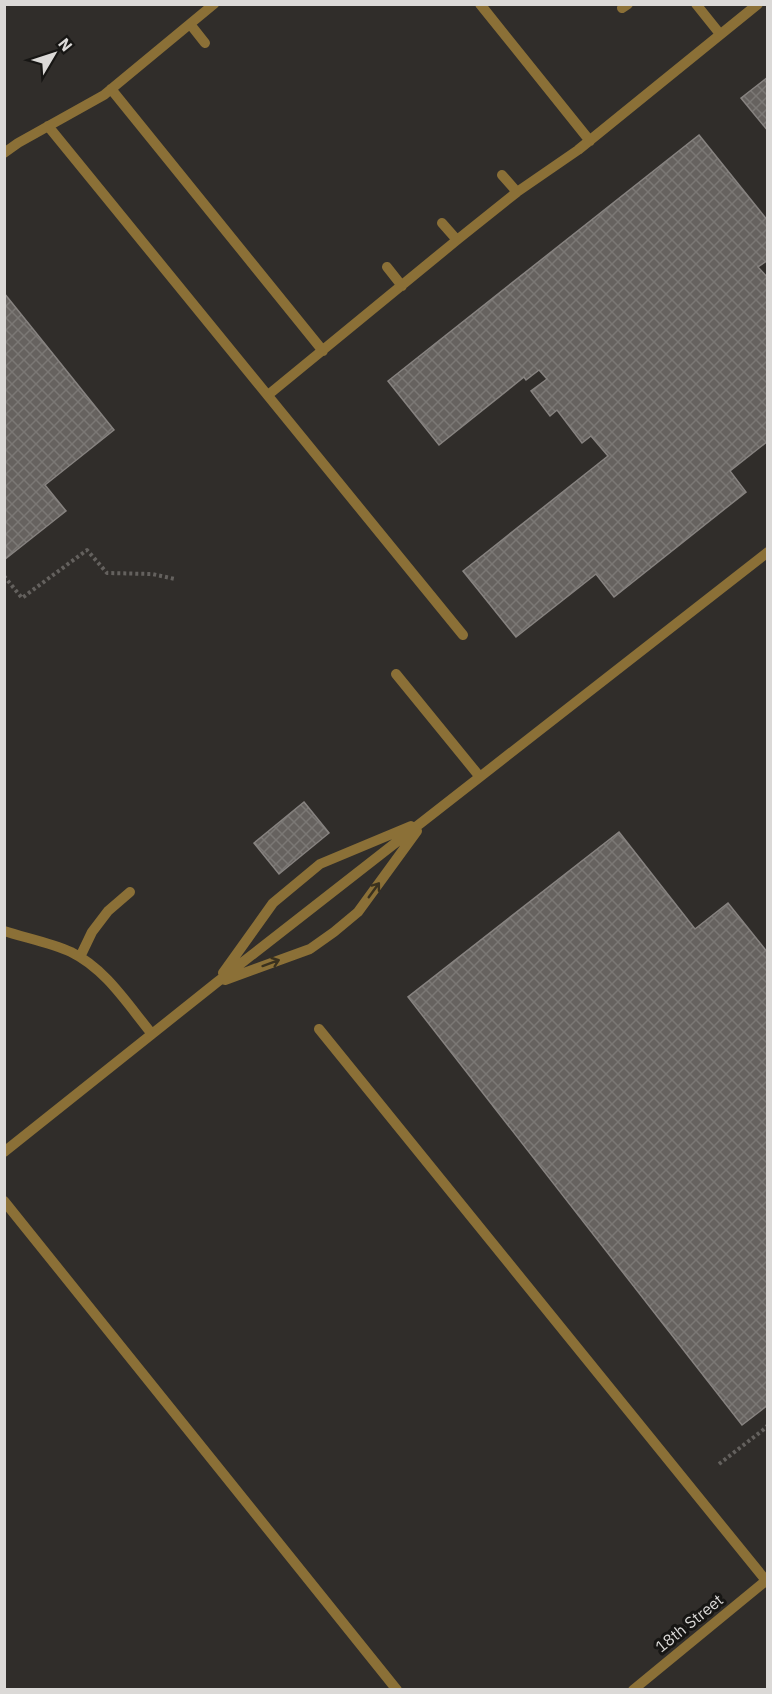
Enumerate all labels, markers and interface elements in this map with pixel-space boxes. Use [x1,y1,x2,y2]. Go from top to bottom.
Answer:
north arrow [24,24,84,84]
text: N [54,34,77,55]
one-way arrow [368,882,380,898]
one-way arrow [261,957,280,968]
street label: 18th Street [651,1590,727,1656]

